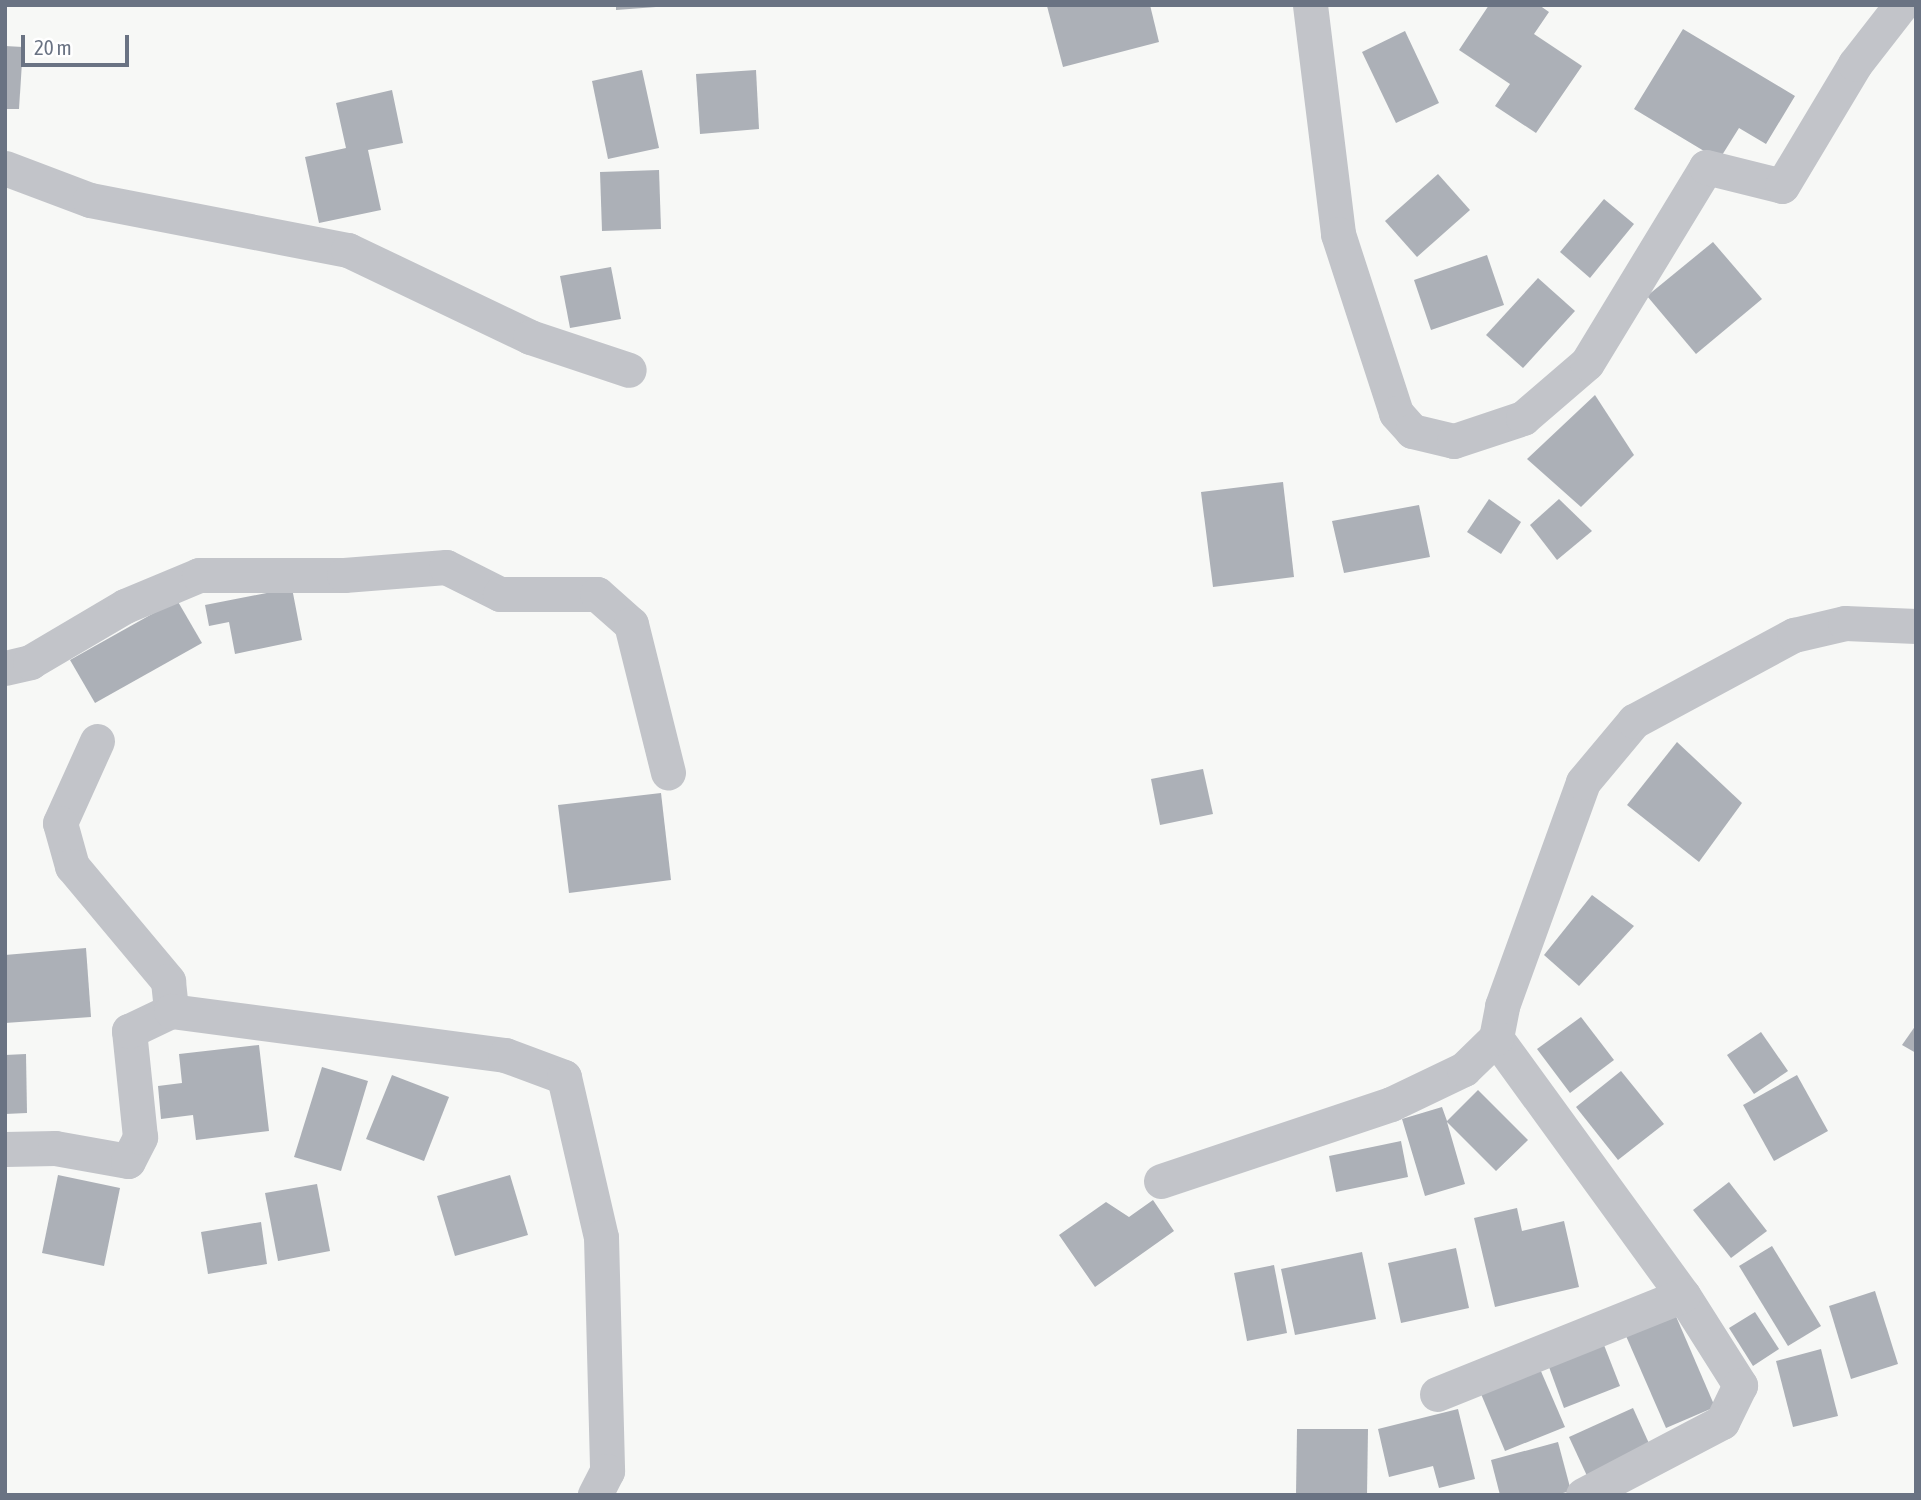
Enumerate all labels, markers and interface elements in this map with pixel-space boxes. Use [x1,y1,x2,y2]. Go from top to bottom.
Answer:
scale bar [24,21,133,65]
text: 20 m [34,35,72,59]

